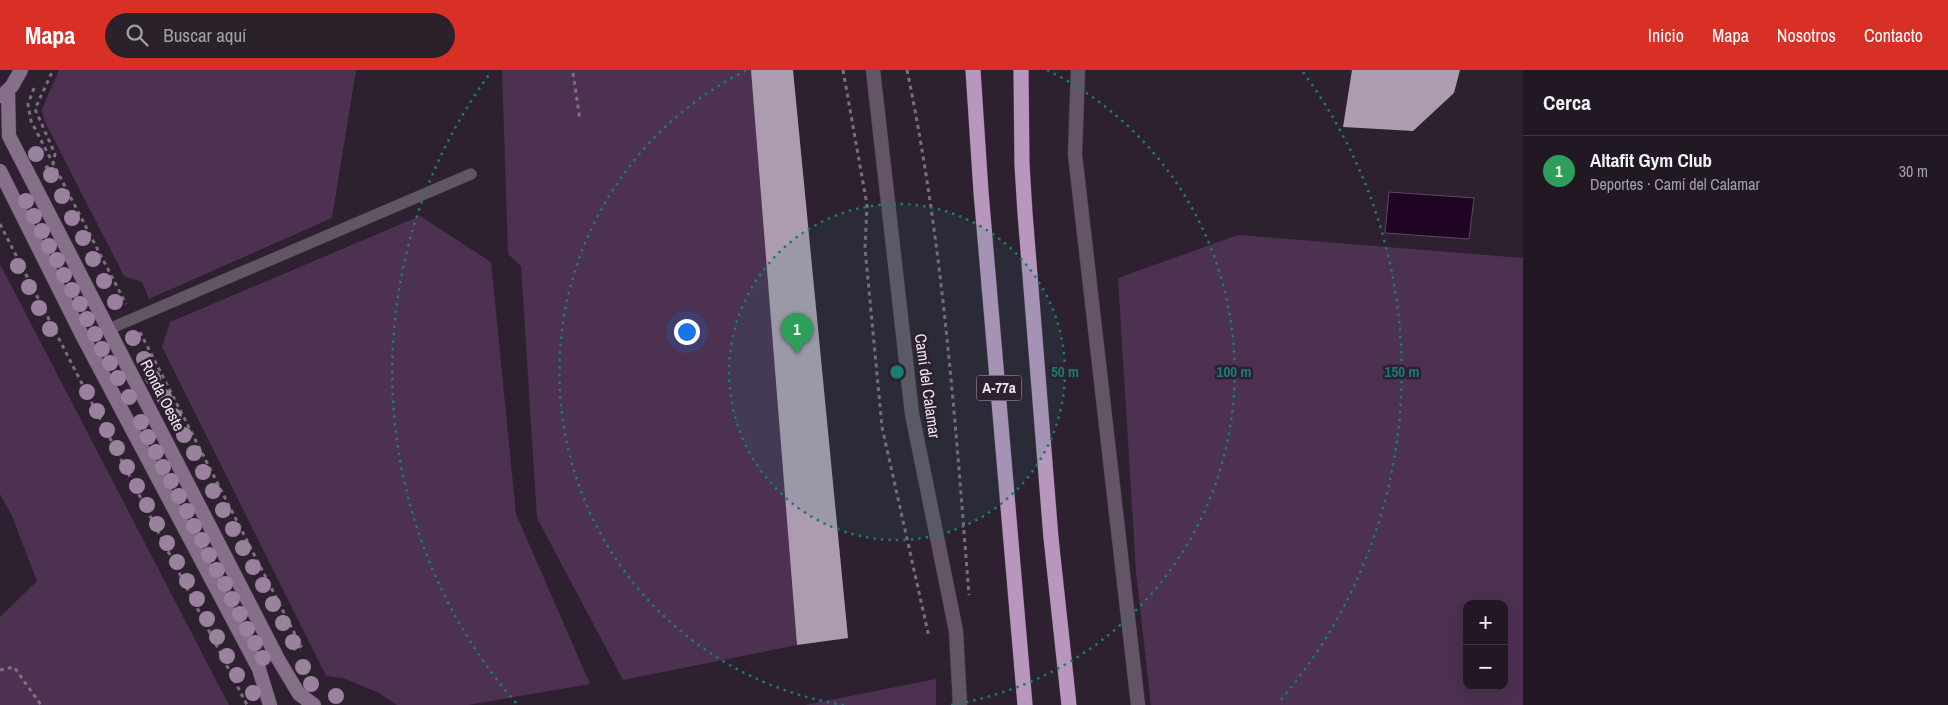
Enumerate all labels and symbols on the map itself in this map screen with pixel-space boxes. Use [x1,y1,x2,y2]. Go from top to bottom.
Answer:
pin: 1 [781,313,813,354]
your location [674,319,700,345]
street label: Camí del Calamar [910,332,946,440]
street label: Ronda Oeste [136,356,190,434]
text: 50 m [1051,361,1079,382]
text: 100 m [1217,361,1251,382]
text: 150 m [1385,361,1419,382]
centre of rings [888,363,906,381]
road number: A-77a [976,376,1022,400]

